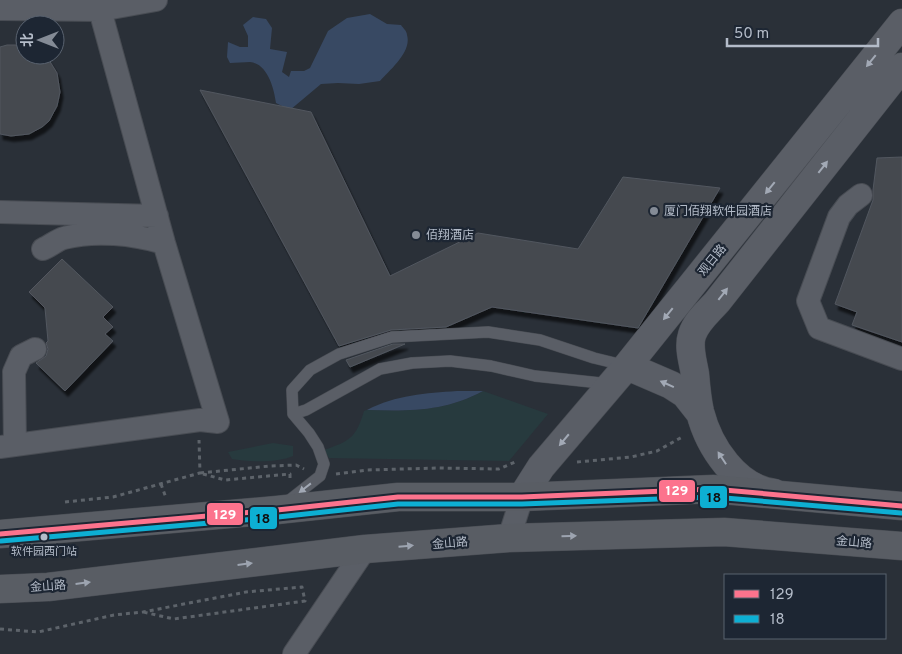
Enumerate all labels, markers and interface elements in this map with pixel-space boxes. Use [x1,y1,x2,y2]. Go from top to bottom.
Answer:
north arrow [15,15,65,65]
scale bar [727,15,878,47]
text: 50 m [734,25,769,44]
text: 北 [20,33,37,47]
one-way arrow [866,54,877,67]
one-way arrow [818,161,829,174]
one-way arrow [764,181,775,194]
place label: 厦门佰翔软件园酒店 [664,204,772,220]
marker: 厦门佰翔软件园酒店 [648,205,660,217]
place label: 佰翔酒店 [426,228,474,244]
marker: 佰翔酒店 [410,229,422,241]
street label: 观日路 [695,242,730,280]
one-way arrow [717,288,728,301]
one-way arrow [662,308,673,321]
one-way arrow [660,380,674,388]
one-way arrow [559,433,570,446]
one-way arrow [717,451,727,464]
line badge: 129 [658,479,696,503]
one-way arrow [298,483,312,493]
text: 129 [666,483,688,500]
line badge: 18 [699,485,728,509]
text: 18 [707,490,721,507]
line badge: 129 [206,502,244,526]
line badge: 18 [249,506,278,530]
text: 129 [214,507,236,524]
text: 18 [256,511,270,528]
marker: 软件园西门站 [39,532,49,542]
one-way arrow [561,532,577,540]
street label: 金山路 [835,533,873,553]
street label: 金山路 [431,534,469,554]
one-way arrow [399,542,415,550]
place label: 软件园西门站 [11,545,77,559]
one-way arrow [237,560,253,568]
legend [724,574,887,639]
street label: 金山路 [30,578,67,596]
one-way arrow [76,579,92,587]
text: 129 [770,586,794,605]
text: 18 [770,611,785,630]

